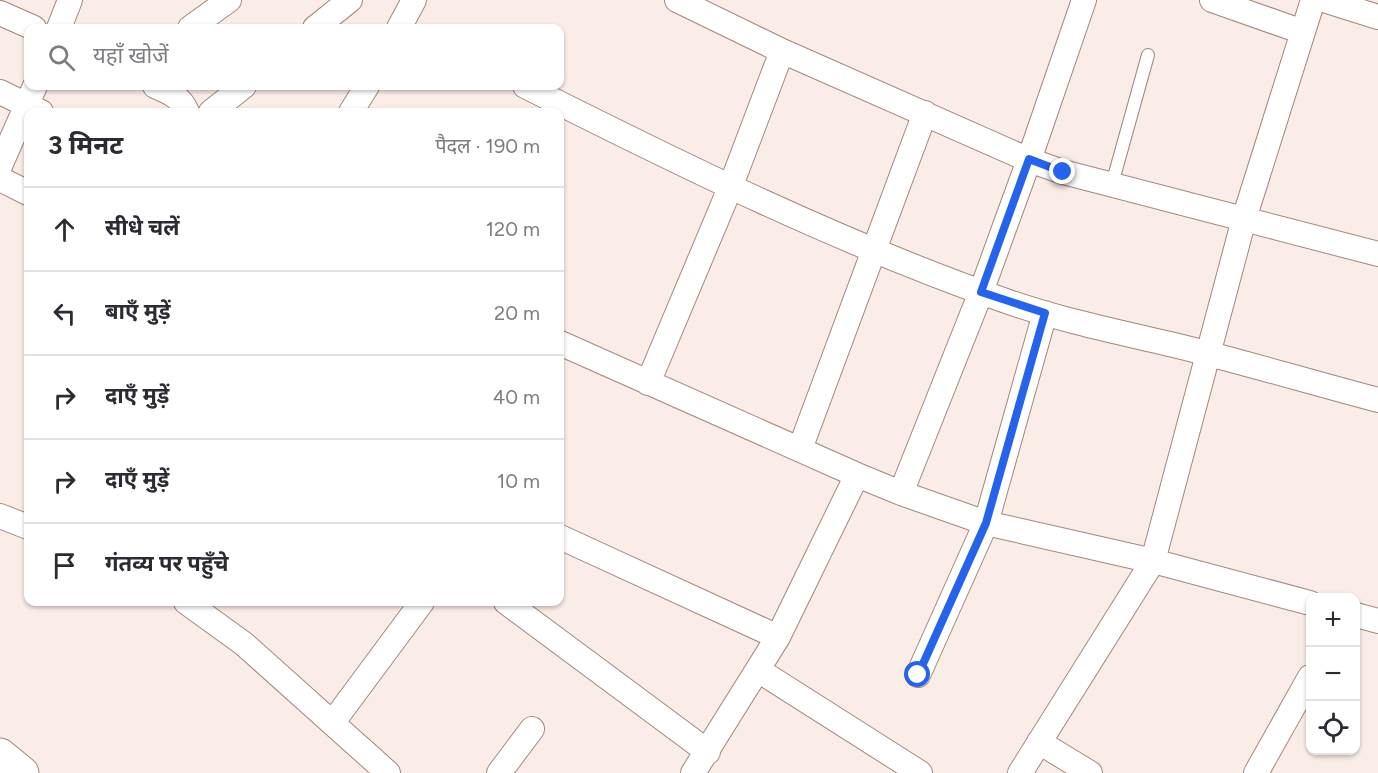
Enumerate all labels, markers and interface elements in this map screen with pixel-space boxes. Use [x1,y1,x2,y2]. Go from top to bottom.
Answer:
search box [24,24,564,90]
icon: search [45,41,78,74]
text: यहाँ खोजें [93,42,169,69]
text: 3 मिनट [48,129,123,161]
text: पैदल · 190 m [435,134,540,158]
route end [1049,158,1075,184]
icon: ahead [48,213,81,246]
text: सीधे चलें [105,214,180,241]
text: 120 m [486,217,540,241]
icon: left [48,297,81,330]
text: बाएँ मुड़ें [105,298,171,325]
text: 20 m [494,301,540,325]
icon: right [48,381,81,414]
text: दाएँ मुड़ें [105,382,169,409]
text: 40 m [493,385,540,409]
icon: right [48,465,81,498]
text: दाएँ मुड़ें [105,466,169,493]
text: 10 m [497,469,540,493]
icon: arrive [48,549,81,582]
text: गंतव्य पर पहुँचे [105,550,229,577]
map controls [1306,593,1360,755]
button: + [1306,593,1360,647]
button: − [1306,647,1360,701]
route start [904,661,930,687]
button: locate [1306,701,1360,755]

